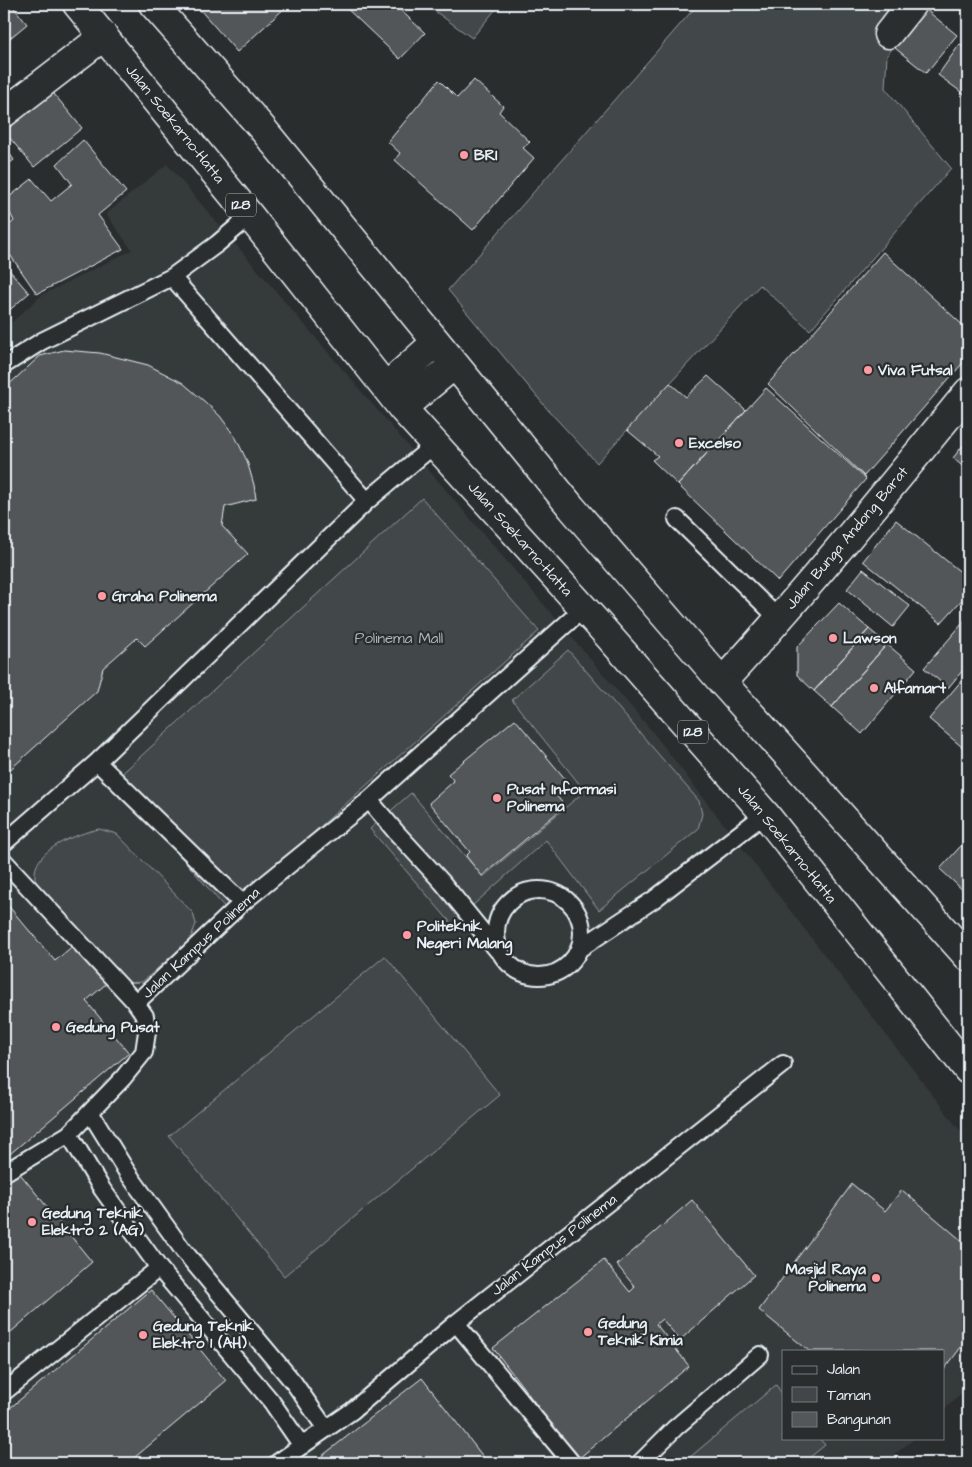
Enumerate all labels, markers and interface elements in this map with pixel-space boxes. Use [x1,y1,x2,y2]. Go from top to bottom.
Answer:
street label: Jalan Soekarno-Hatta [120,60,230,188]
place label: BRI [474,145,498,166]
marker: BRI [458,149,470,161]
road number: 128 [226,194,256,216]
place label: Viva Futsal [877,360,953,381]
marker: Viva Futsal [862,364,874,376]
place label: Excelso [689,433,741,454]
marker: Excelso [673,437,685,449]
street label: Jalan Bunga Andong Barat [781,462,914,615]
street label: Jalan Soekarno-Hatta [463,477,577,601]
place label: Graha Polinema [112,586,217,607]
marker: Graha Polinema [96,590,108,602]
park label: Polinema Mall [355,628,443,649]
place label: Lawson [843,628,897,649]
marker: Lawson [827,632,839,644]
place label: Alfamart [884,678,947,699]
marker: Alfamart [868,682,880,694]
road number: 128 [678,720,708,744]
place label: Pusat Informasi Polinema [507,779,617,817]
street label: Jalan Soekarno-Hatta [732,780,842,908]
marker: Pusat Informasi Polinema [491,792,503,804]
street label: Jalan Kampus Polinema [137,882,265,1003]
place label: Politeknik Negeri Malang [417,916,512,956]
marker: Politeknik Negeri Malang [401,929,413,941]
place label: Gedung Pusat [66,1017,160,1040]
marker: Gedung Pusat [50,1021,62,1033]
street label: Jalan Kampus Polinema [487,1189,622,1301]
place label: Gedung Teknik Elektro 2 (AG) [42,1203,144,1241]
marker: Gedung Teknik Elektro 2 (AG) [26,1216,38,1228]
place label: Masjid Raya Polinema [786,1259,866,1297]
marker: Masjid Raya Polinema [870,1272,882,1284]
place label: Gedung Teknik Kimia [597,1313,683,1351]
place label: Gedung Teknik Elektro 1 (AH) [153,1316,254,1354]
marker: Gedung Teknik Kimia [582,1326,594,1338]
marker: Gedung Teknik Elektro 1 (AH) [137,1329,149,1341]
legend [782,1350,944,1440]
text: Jalan [827,1359,861,1380]
text: Taman [827,1385,871,1406]
text: Bangunan [827,1409,891,1431]

